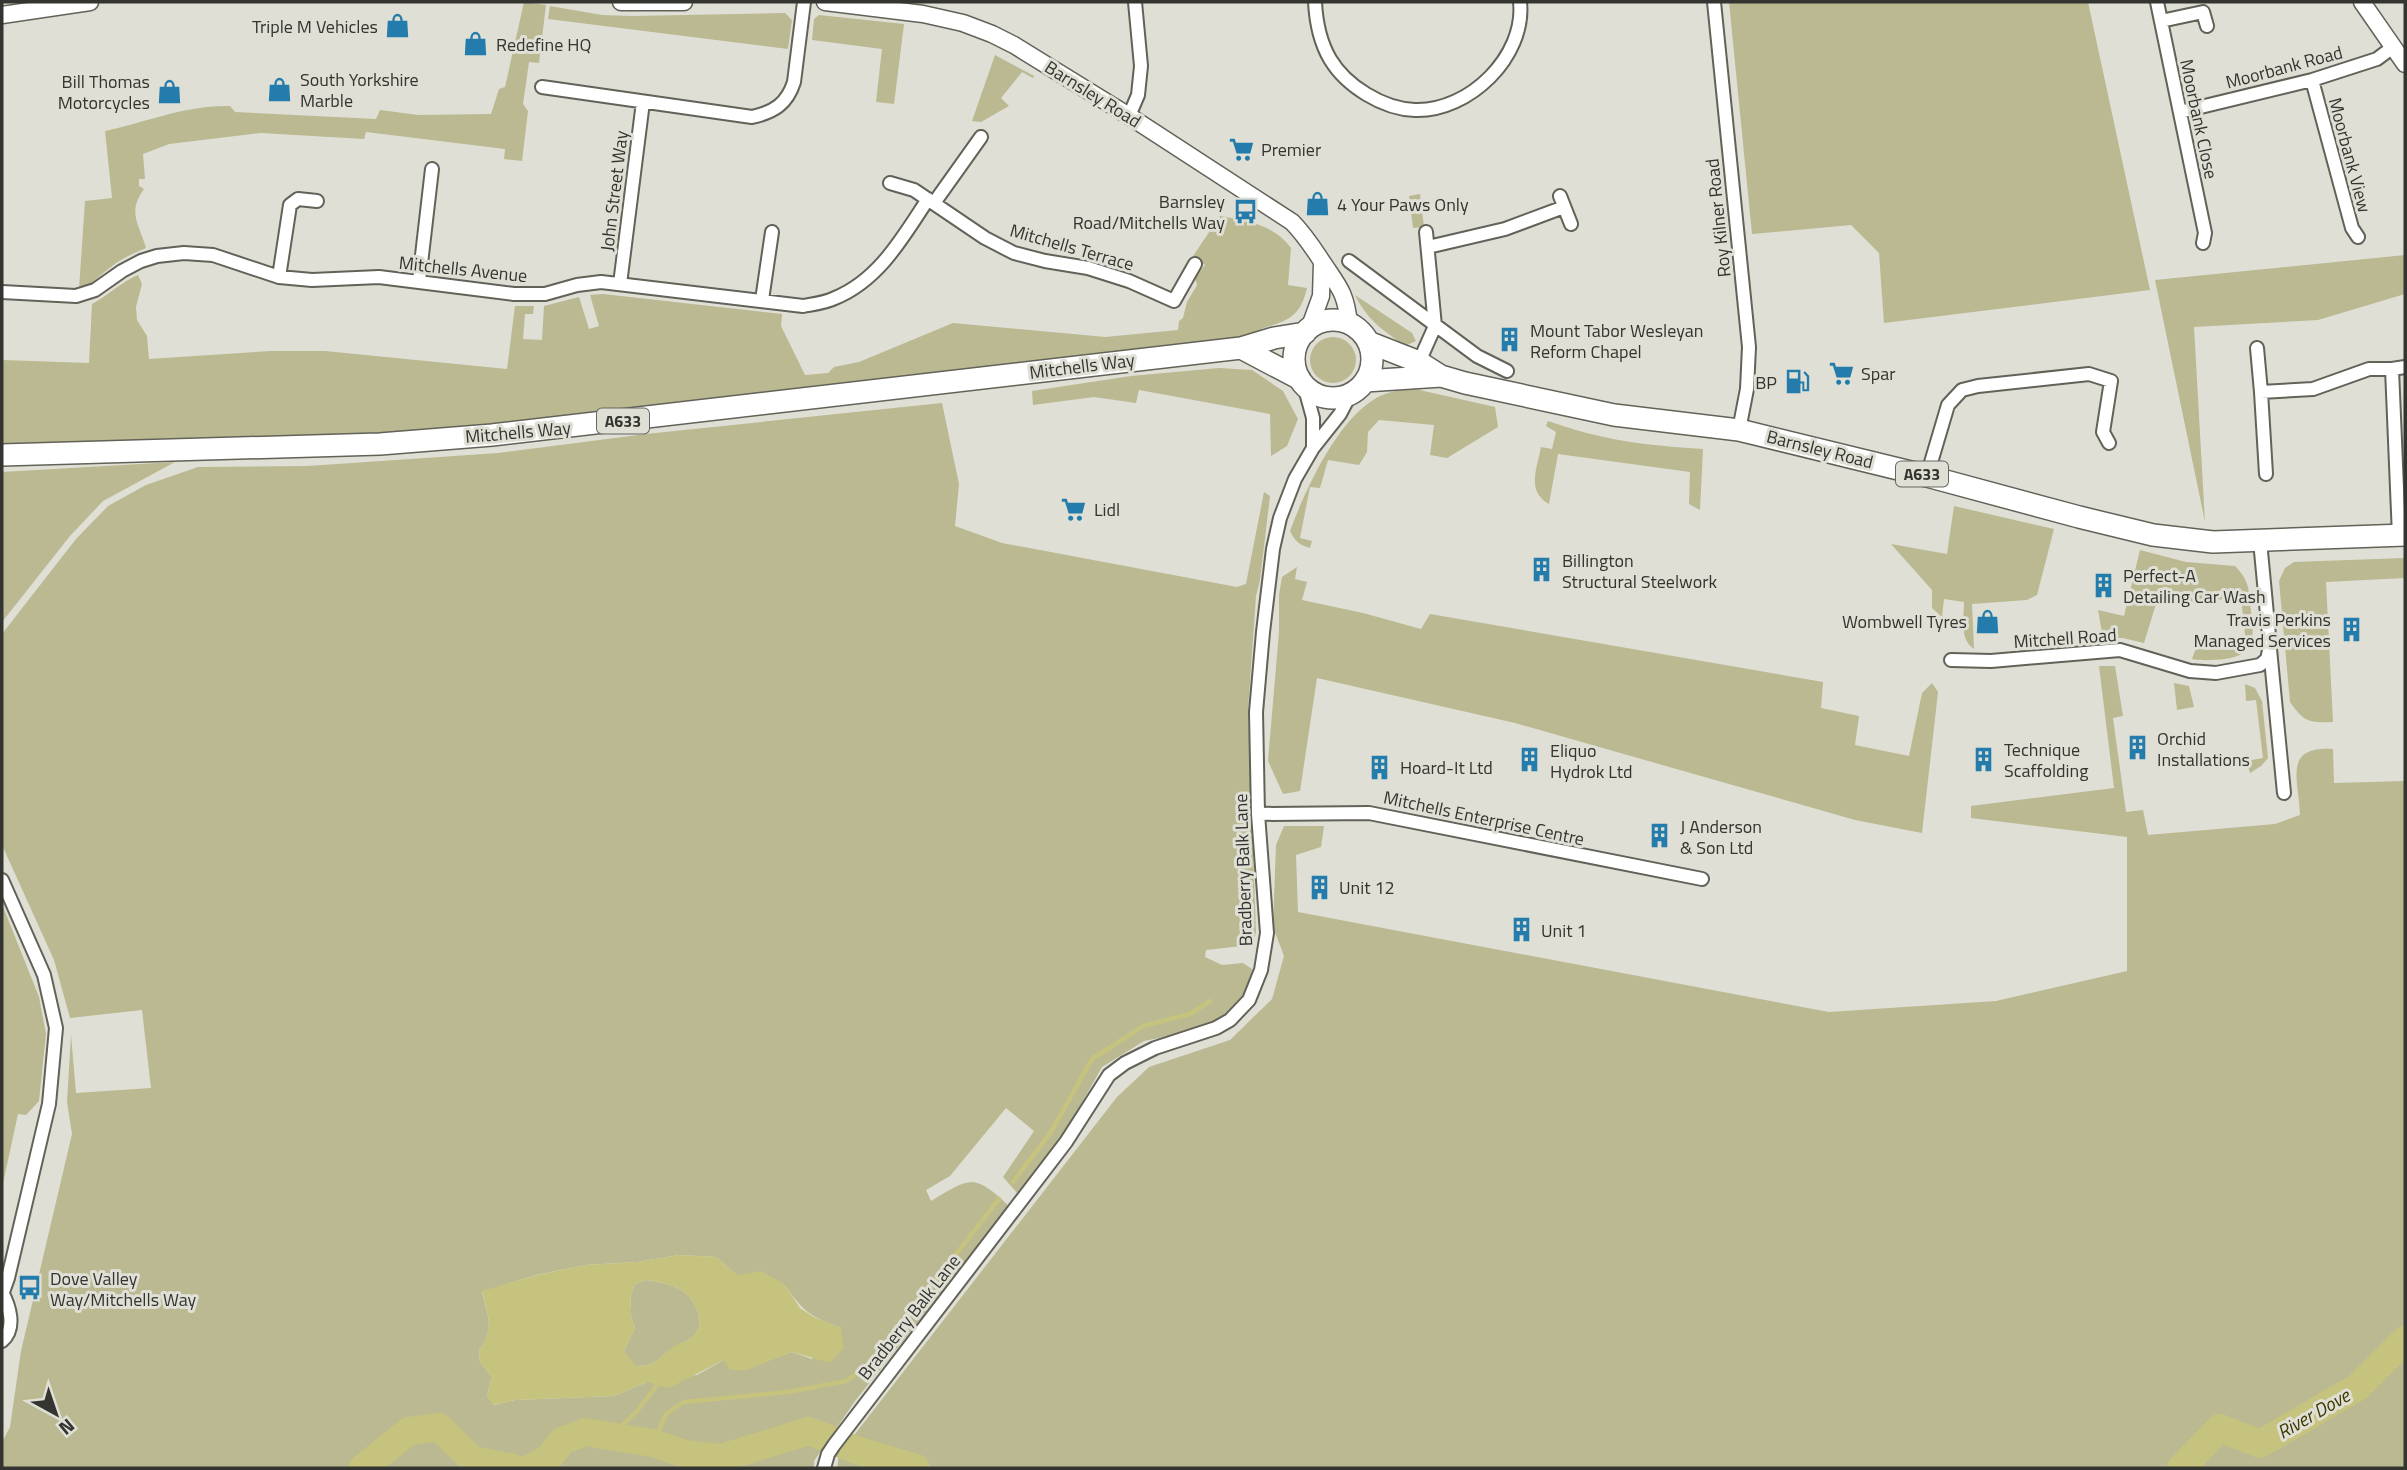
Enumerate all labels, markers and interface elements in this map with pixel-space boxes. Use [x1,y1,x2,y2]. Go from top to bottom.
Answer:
shop icon: Triple M Vehicles [384,12,412,40]
place label: Triple M Vehicles [252,13,378,40]
shop icon: Redefine HQ [462,30,490,58]
place label: Redefine HQ [496,31,591,58]
street label: Moorbank Road [2223,38,2345,96]
street label: Barnsley Road [1040,54,1146,134]
street label: Moorbank Close [2173,57,2225,181]
place label: South Yorkshire Marble [300,66,419,114]
place label: Bill Thomas Motorcycles [58,68,150,116]
shop icon: South Yorkshire Marble [266,75,294,103]
shop icon: Bill Thomas Motorcycles [156,77,184,105]
street label: Moorbank View [2322,94,2378,216]
street label: John Street Way [593,129,635,253]
supermarket icon: Premier [1227,135,1255,163]
place label: Premier [1261,136,1321,163]
street label: Roy Kilner Road [1698,157,1738,279]
place label: Barnsley Road/Mitchells Way [1073,188,1225,236]
shop icon: 4 Your Paws Only [1303,190,1331,218]
place label: 4 Your Paws Only [1337,191,1469,218]
bus stop icon: Barnsley Road/Mitchells Way [1231,197,1259,225]
street label: Mitchells Terrace [1007,216,1137,278]
street label: Mitchells Avenue [397,249,529,289]
place label: Mount Tabor Wesleyan Reform Chapel [1530,317,1703,365]
building icon: Mount Tabor Wesleyan Reform Chapel [1496,326,1524,354]
street label: Mitchells Way [1028,346,1137,386]
supermarket icon: Spar [1827,359,1855,387]
place label: Spar [1861,360,1896,387]
fuel station icon: BP [1783,368,1811,396]
place label: BP [1755,369,1777,396]
road number: A633 [597,408,649,434]
street label: Mitchells Way [464,414,572,450]
street label: Barnsley Road [1764,423,1876,475]
road number: A633 [1896,461,1948,486]
supermarket icon: Lidl [1060,495,1088,523]
place label: Lidl [1094,496,1120,523]
place label: Billington Structural Steelwork [1562,547,1717,595]
building icon: Billington Structural Steelwork [1528,556,1556,584]
place label: Perfect-A Detailing Car Wash [2123,562,2266,610]
building icon: Perfect-A Detailing Car Wash [2089,571,2117,599]
place label: Travis Perkins Managed Services [2193,606,2331,654]
shop icon: Wombwell Tyres [1973,607,2001,635]
place label: Wombwell Tyres [1842,608,1967,635]
building icon: Travis Perkins Managed Services [2337,615,2365,643]
street label: Mitchell Road [2013,621,2117,655]
place label: Orchid Installations [2157,725,2250,773]
building icon: Orchid Installations [2123,734,2151,762]
place label: Technique Scaffolding [2004,736,2088,784]
place label: Eliquo Hydrok Ltd [1550,737,1632,785]
building icon: Technique Scaffolding [1970,745,1998,773]
building icon: Eliquo Hydrok Ltd [1516,746,1544,774]
building icon: Hoard-It Ltd [1366,753,1394,781]
place label: Hoard-It Ltd [1400,754,1493,781]
street label: Mitchells Enterprise Centre [1381,784,1587,852]
street label: Bradberry Balk Lane [1227,793,1259,947]
place label: J Anderson & Son Ltd [1680,813,1762,861]
building icon: J Anderson & Son Ltd [1646,822,1674,850]
building icon: Unit 12 [1305,873,1333,901]
place label: Unit 12 [1339,874,1395,901]
building icon: Unit 1 [1507,916,1535,944]
place label: Unit 1 [1541,917,1587,944]
street label: Bradberry Balk Lane [851,1248,967,1386]
place label: Dove Valley Way/Mitchells Way [50,1265,197,1313]
bus stop icon: Dove Valley Way/Mitchells Way [16,1274,44,1302]
north arrow [21,1379,91,1449]
water label: River Dove [2271,1380,2356,1446]
text: N [53,1412,82,1443]

